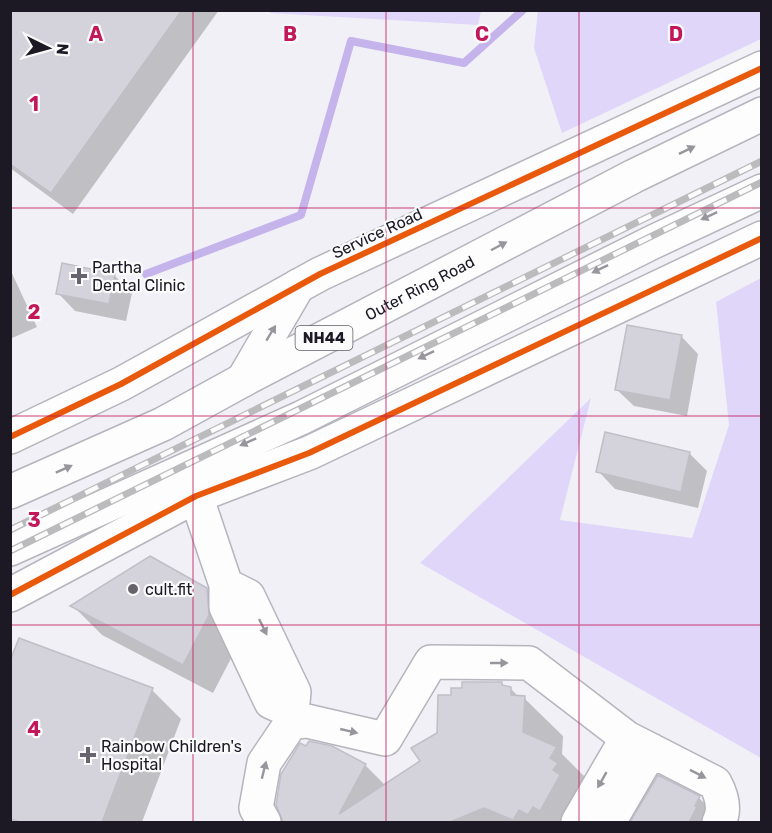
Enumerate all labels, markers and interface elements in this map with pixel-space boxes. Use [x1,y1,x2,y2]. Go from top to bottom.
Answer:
north arrow [18,18,78,78]
text: A [89,22,104,46]
text: B [283,22,297,46]
text: C [475,22,489,46]
text: D [669,22,683,46]
text: N [52,43,72,56]
text: 1 [29,92,39,116]
one-way arrow [678,146,695,155]
street label: Service Road [329,204,425,263]
one-way arrow [700,211,717,220]
one-way arrow [491,241,508,251]
street label: Outer Ring Road [362,252,478,325]
place label: Partha Dental Clinic [92,258,185,295]
one-way arrow [592,264,609,273]
marker: Partha Dental Clinic [70,267,88,285]
text: 2 [28,300,41,324]
one-way arrow [265,325,276,341]
road number: NH44 [296,326,352,350]
one-way arrow [417,351,434,360]
one-way arrow [239,437,256,446]
one-way arrow [55,463,73,473]
text: 3 [27,508,41,532]
place label: cult.fit [145,580,192,599]
marker: cult.fit [126,582,140,596]
one-way arrow [257,618,267,636]
one-way arrow [489,658,508,668]
text: 4 [27,717,41,741]
one-way arrow [339,726,358,736]
place label: Rainbow Children's Hospital [101,737,242,774]
marker: Rainbow Children's Hospital [79,746,97,764]
one-way arrow [259,761,269,779]
one-way arrow [689,769,706,779]
one-way arrow [597,772,608,788]

